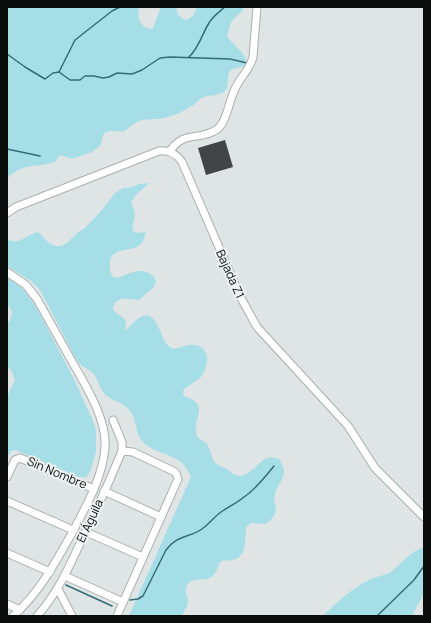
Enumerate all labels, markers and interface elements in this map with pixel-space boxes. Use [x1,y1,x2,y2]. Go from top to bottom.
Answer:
street label: Bajada Z1 [212,247,249,301]
street label: Sin Nombre [25,452,90,493]
street label: El Águila [72,496,107,545]

